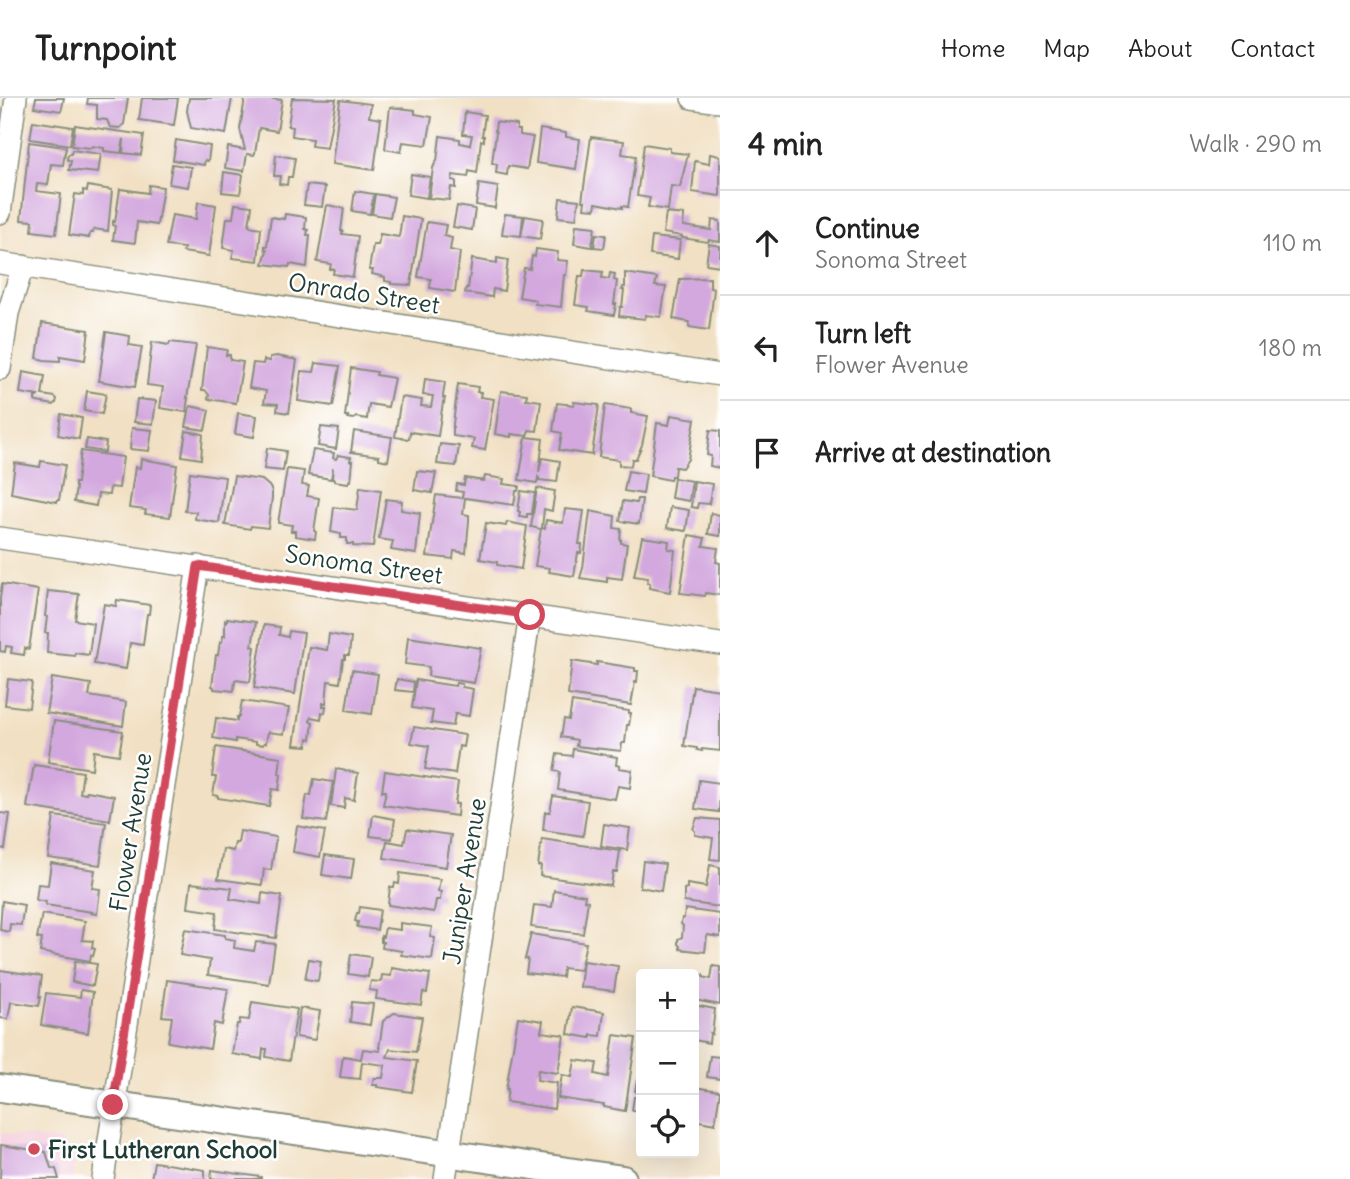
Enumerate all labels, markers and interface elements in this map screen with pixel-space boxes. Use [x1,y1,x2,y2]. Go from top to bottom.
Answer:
text: Turnpoint [35,27,176,69]
text: Home [941,33,1005,63]
text: Map [1043,33,1090,63]
text: About [1128,33,1192,63]
text: Contact [1230,33,1315,63]
text: 4 min [748,125,823,163]
text: Walk · 290 m [1189,129,1322,158]
text: Continue [815,212,920,245]
icon: ahead [748,224,786,262]
text: 110 m [1263,228,1322,257]
text: Sonoma Street [815,245,967,274]
street label: Onrado Street [286,266,442,320]
text: Turn left [815,317,911,350]
icon: left [748,329,786,367]
text: 180 m [1259,333,1322,362]
text: Flower Avenue [815,350,969,379]
icon: arrive [748,434,786,472]
text: Arrive at destination [815,436,1051,469]
street label: Sonoma Street [283,538,445,590]
route start [514,599,545,630]
street label: Flower Avenue [103,751,157,913]
street label: Juniper Avenue [436,796,492,966]
map controls [636,969,699,1158]
button: + [636,969,699,1032]
button: − [636,1032,699,1095]
route end [97,1089,128,1120]
button: locate [636,1095,699,1158]
place label: First Lutheran School [48,1134,278,1164]
marker: First Lutheran School [26,1141,42,1157]

